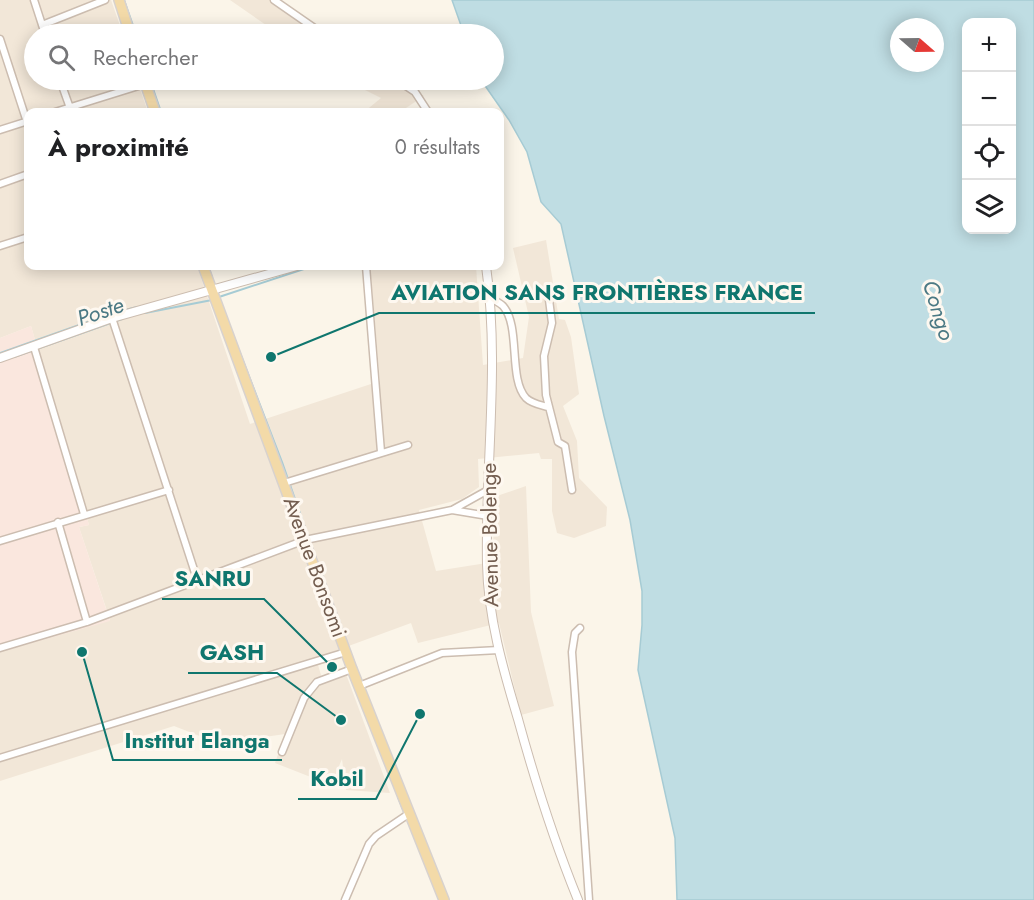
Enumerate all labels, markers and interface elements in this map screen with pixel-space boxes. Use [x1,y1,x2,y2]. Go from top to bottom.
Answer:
north arrow [890,18,944,72]
map controls [962,18,1016,234]
button: + [962,18,1016,72]
search box [24,24,504,90]
icon: search [45,41,78,74]
text: Rechercher [93,41,198,73]
button: − [962,72,1016,126]
button: locate [962,126,1016,180]
text: À proximité [48,128,189,166]
text: 0 résultats [395,133,480,162]
button: layers [962,180,1016,234]
callout: AVIATION SANS FRONTIÈRES FRANCE [379,273,815,313]
text: AVIATION SANS FRONTIÈRES FRANCE [390,276,803,308]
water label: Congo [915,276,963,344]
water label: Poste [72,288,128,334]
street label: Avenue Bolenge [474,462,506,607]
street label: Avenue Bonsomi [276,492,354,642]
callout: SANRU [162,559,264,599]
text: SANRU [174,562,252,594]
callout: GASH [188,633,277,673]
text: GASH [200,636,264,668]
callout: Institut Elanga [113,720,282,760]
text: Institut Elanga [124,724,270,756]
callout: Kobil [298,759,376,799]
text: Kobil [310,762,364,794]

